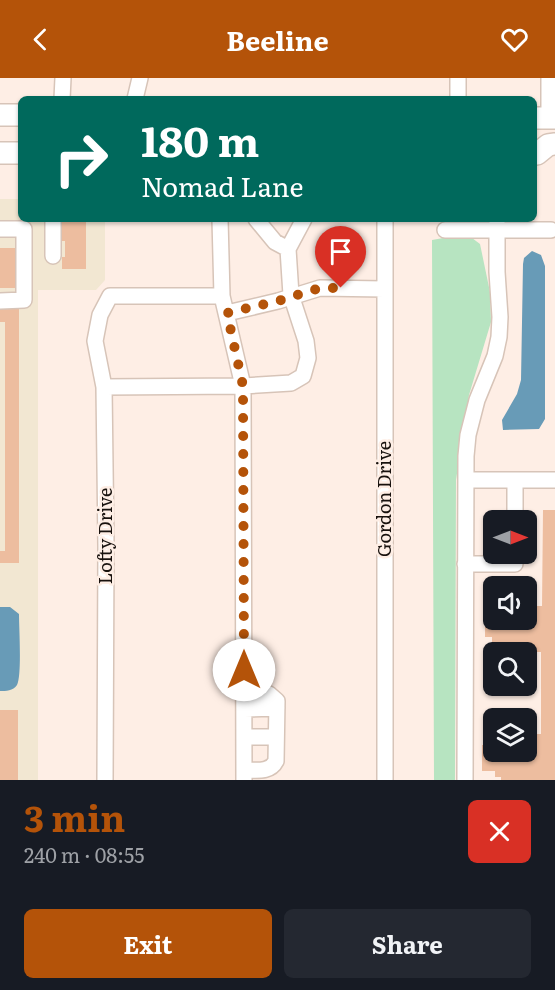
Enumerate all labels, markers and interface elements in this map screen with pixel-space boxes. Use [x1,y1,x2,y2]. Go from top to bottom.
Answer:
text: Beeline [226,19,329,59]
icon: back [24,23,57,56]
icon: heart [498,23,531,56]
text: 180 m [141,108,259,170]
icon: right [42,120,120,198]
text: Nomad Lane [141,165,303,205]
pin [315,226,366,288]
icon: arrive [324,235,357,268]
street label: Gordon Drive [370,441,397,557]
street label: Lofty Drive [91,488,118,584]
north arrow [483,510,537,564]
map controls [483,510,537,762]
button: sound [483,576,537,630]
position arrow [212,638,276,702]
button: search [483,642,537,696]
button: layers [483,708,537,762]
text: 3 min [24,790,125,843]
button: close [468,800,531,863]
text: 240 m · 08:55 [24,839,144,869]
button: Exit [24,909,272,978]
button: Share [284,909,531,978]

